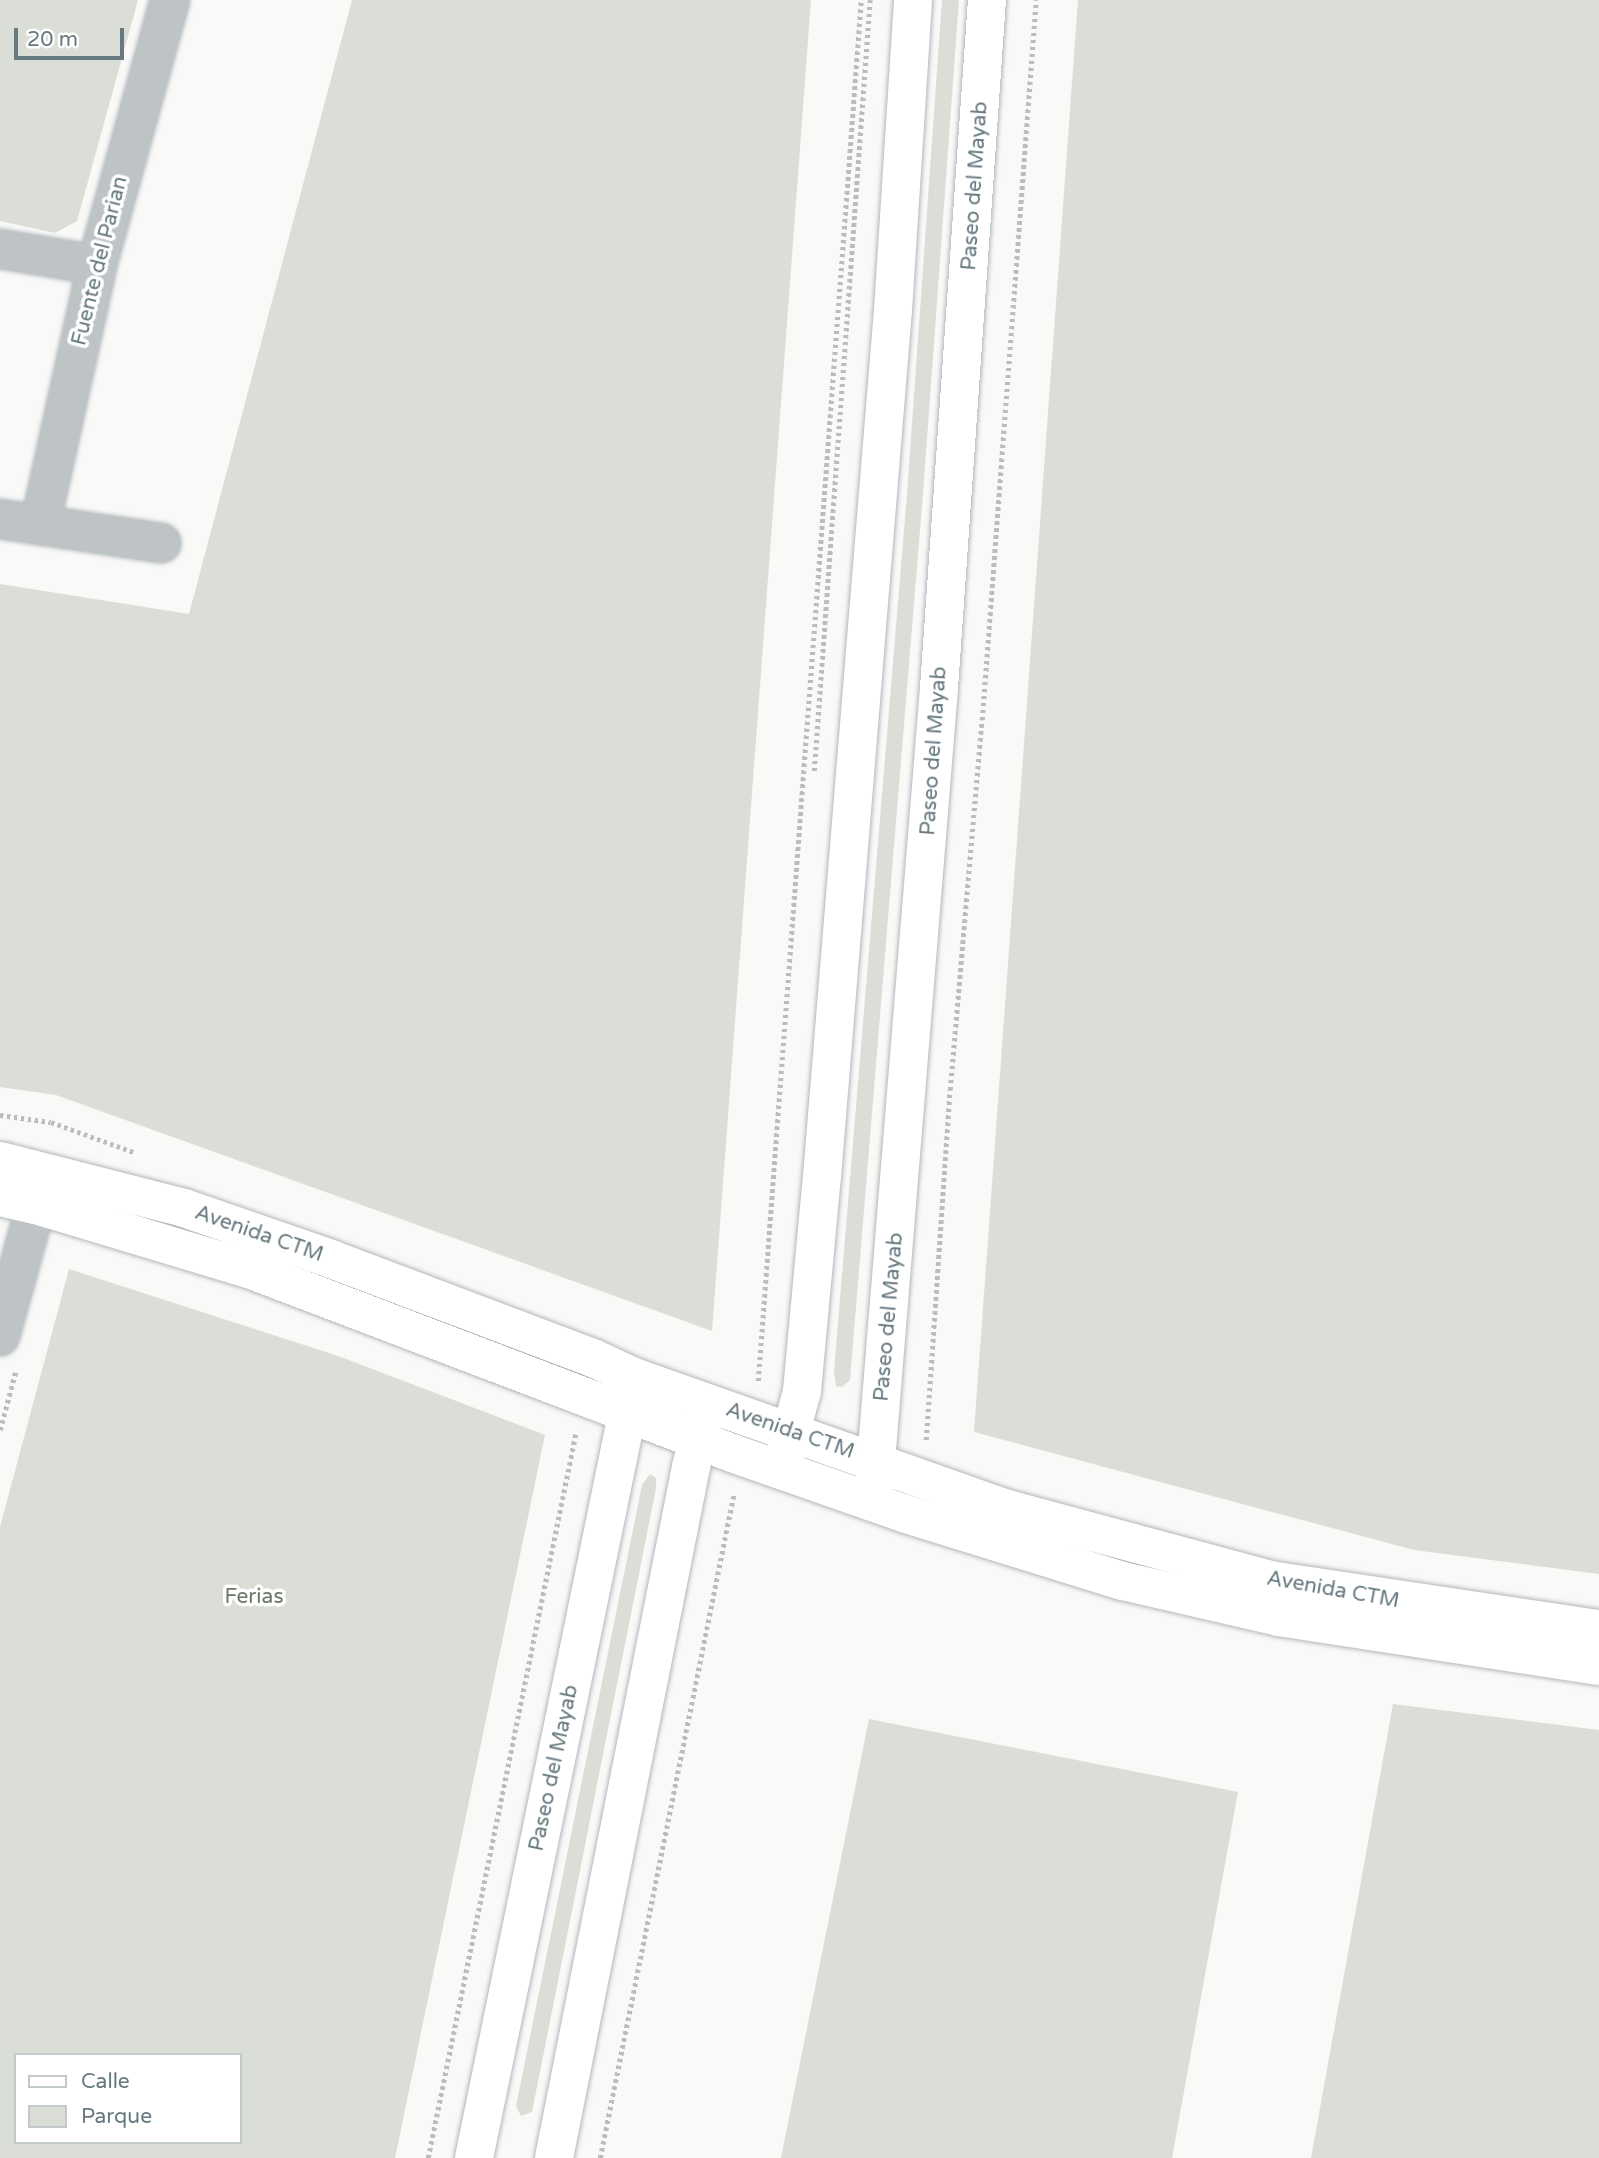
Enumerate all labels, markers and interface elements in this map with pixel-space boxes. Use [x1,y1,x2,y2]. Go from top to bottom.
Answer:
scale bar [18,14,128,58]
text: 20 m [27,27,78,52]
street label: Paseo del Mayab [957,101,993,271]
street label: Fuente del Parian [67,174,133,348]
street label: Paseo del Mayab [916,666,952,836]
street label: Avenida CTM [192,1200,326,1268]
street label: Paseo del Mayab [869,1231,909,1403]
street label: Avenida CTM [723,1397,857,1465]
street label: Avenida CTM [1265,1566,1401,1614]
park label: Ferias [225,1584,283,1610]
street label: Paseo del Mayab [524,1682,584,1854]
legend [14,2053,242,2144]
text: Calle [81,2069,130,2094]
text: Parque [81,2104,152,2129]

